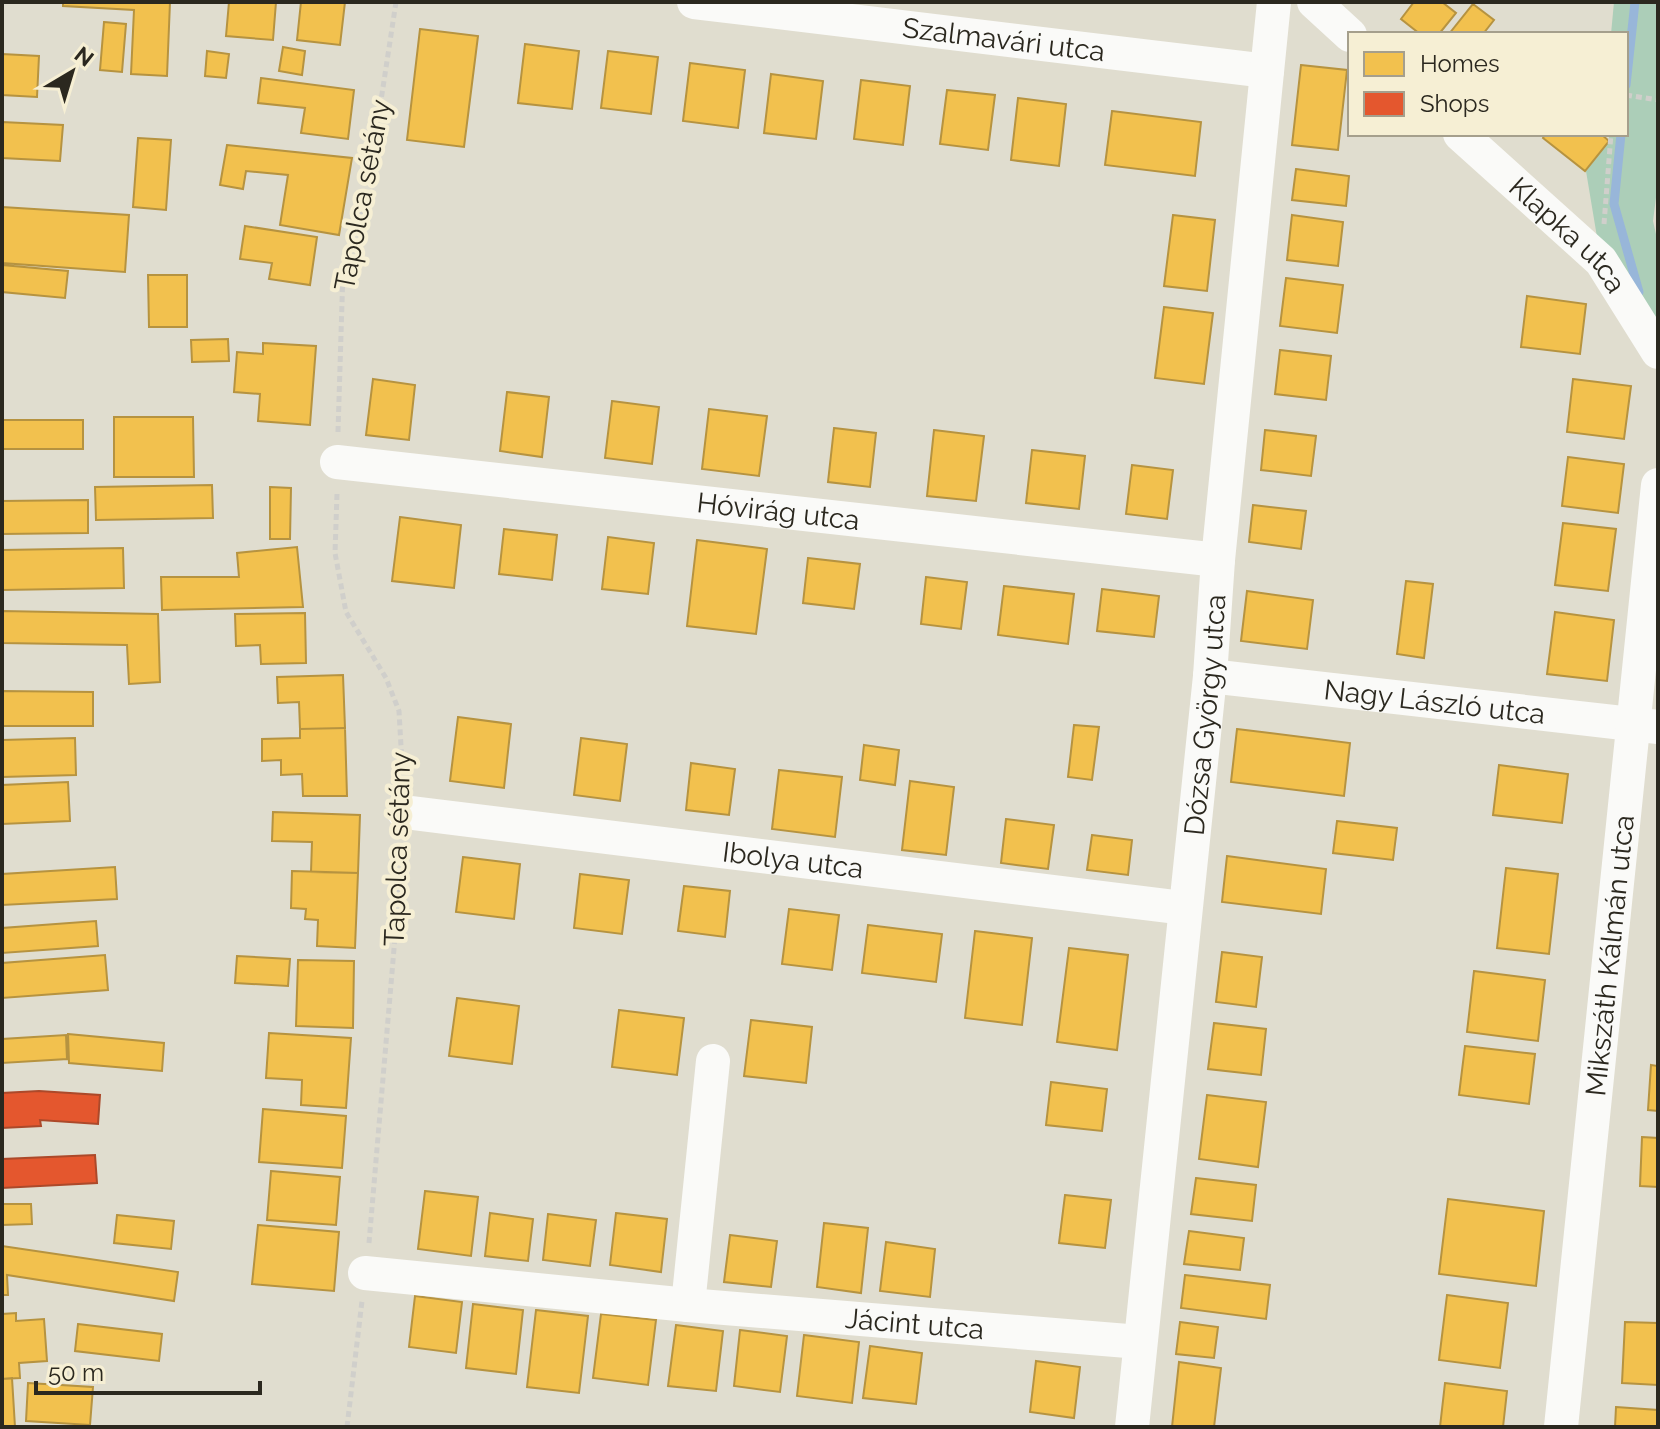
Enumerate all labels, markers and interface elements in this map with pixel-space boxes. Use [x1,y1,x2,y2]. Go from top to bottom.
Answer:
street label: Szalmavári utca [901,11,1107,68]
north arrow [32,32,112,112]
legend [1348,32,1628,136]
text: N [70,41,99,72]
text: Homes [1420,49,1500,78]
text: Shops [1420,89,1489,118]
street label: Tapolca sétány [328,97,397,294]
street label: Klapka utca [1502,170,1633,299]
street label: Hóvirág utca [695,486,861,537]
street label: Dózsa György utca [1178,593,1233,837]
street label: Nagy László utca [1322,673,1547,731]
street label: Tapolca sétány [378,751,417,947]
street label: Mikszáth Kálmán utca [1579,813,1641,1098]
street label: Ibolya utca [721,835,865,885]
street label: Jácint utca [844,1302,985,1346]
scale bar [36,1345,260,1395]
text: 50 m [48,1358,104,1387]

